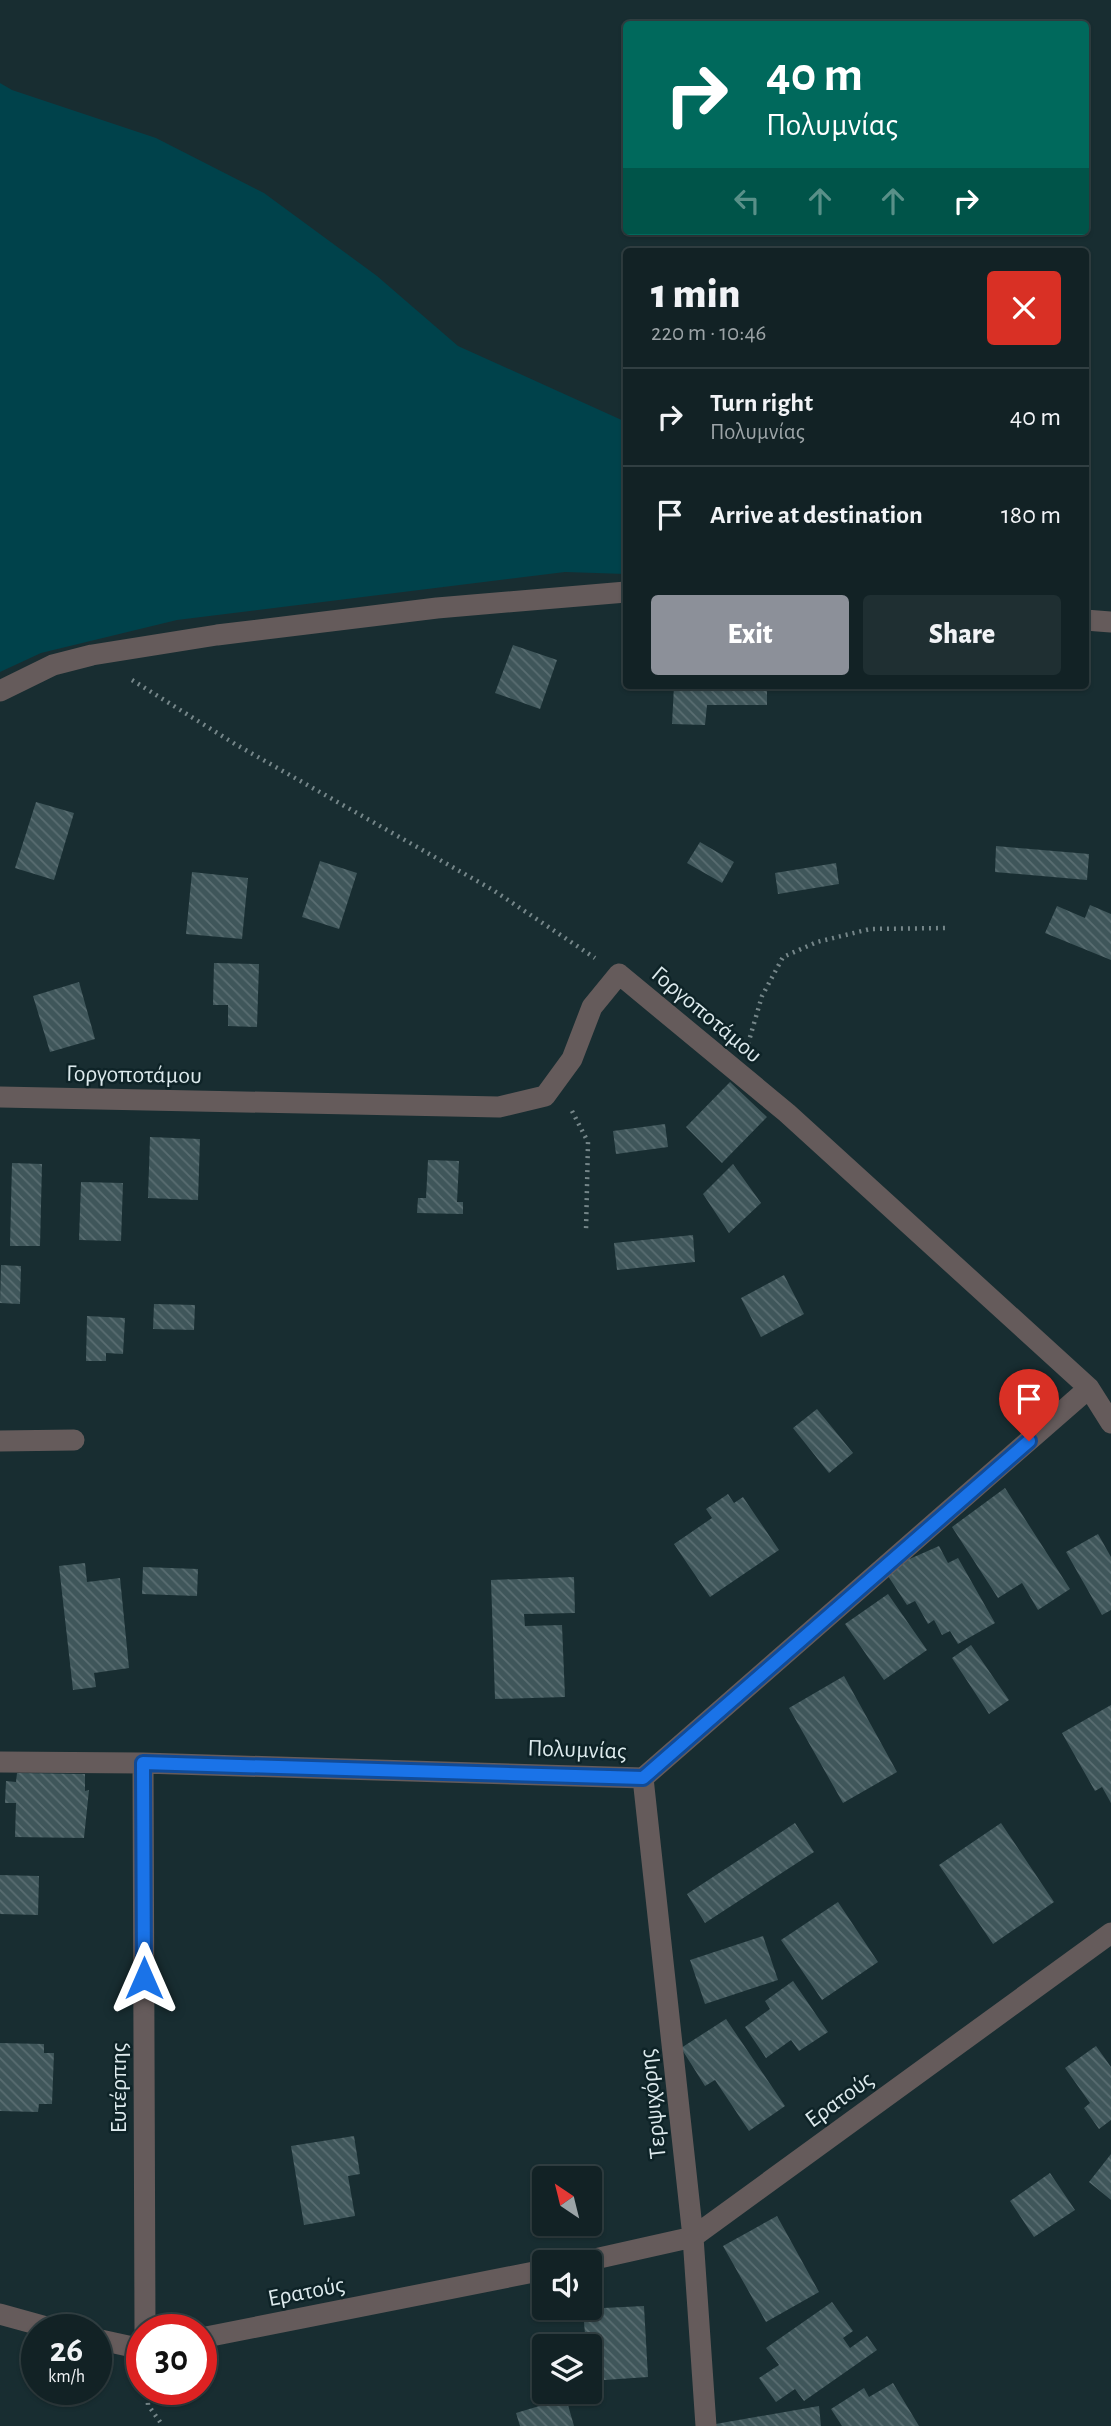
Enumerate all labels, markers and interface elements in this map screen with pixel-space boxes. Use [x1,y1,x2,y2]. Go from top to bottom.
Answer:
icon: right [651,49,742,140]
text: 40 m [766,51,863,100]
text: Πολυμνίας [766,109,898,141]
icon: left [728,182,766,220]
icon: ahead [801,182,839,220]
icon: ahead [874,182,912,220]
icon: right [947,182,985,220]
button: close [987,271,1061,345]
text: 1 min [651,273,740,315]
text: 220 m · 10:46 [651,322,766,345]
text: Turn right [710,390,813,416]
icon: right [651,398,689,436]
text: 40 m [1010,404,1061,430]
text: Πολυμνίας [710,421,805,444]
icon: arrive [651,496,689,534]
text: Arrive at destination [710,502,923,528]
text: 180 m [1001,502,1061,528]
button: Exit [651,595,849,675]
button: Share [863,595,1061,675]
street label: Γοργοποτάμου [647,962,766,1068]
street label: Γοργοποτάμου [66,1062,202,1088]
pin [999,1369,1059,1441]
icon: arrive [1010,1380,1048,1418]
street label: Πολυμνίας [527,1736,627,1764]
position arrow [107,1941,181,2015]
street label: Ευτέρπης [107,2043,131,2133]
street label: Τερψιχόρης [635,2048,671,2160]
street label: Ερατούς [801,2067,878,2132]
north arrow [532,2166,602,2236]
map controls [532,2166,602,2404]
button: sound [532,2250,602,2320]
street label: Ερατούς [266,2273,347,2311]
speed limit sign: 30 [126,2314,217,2405]
text: 26 [50,2333,83,2368]
button: layers [532,2334,602,2404]
text: km/h [48,2368,85,2386]

